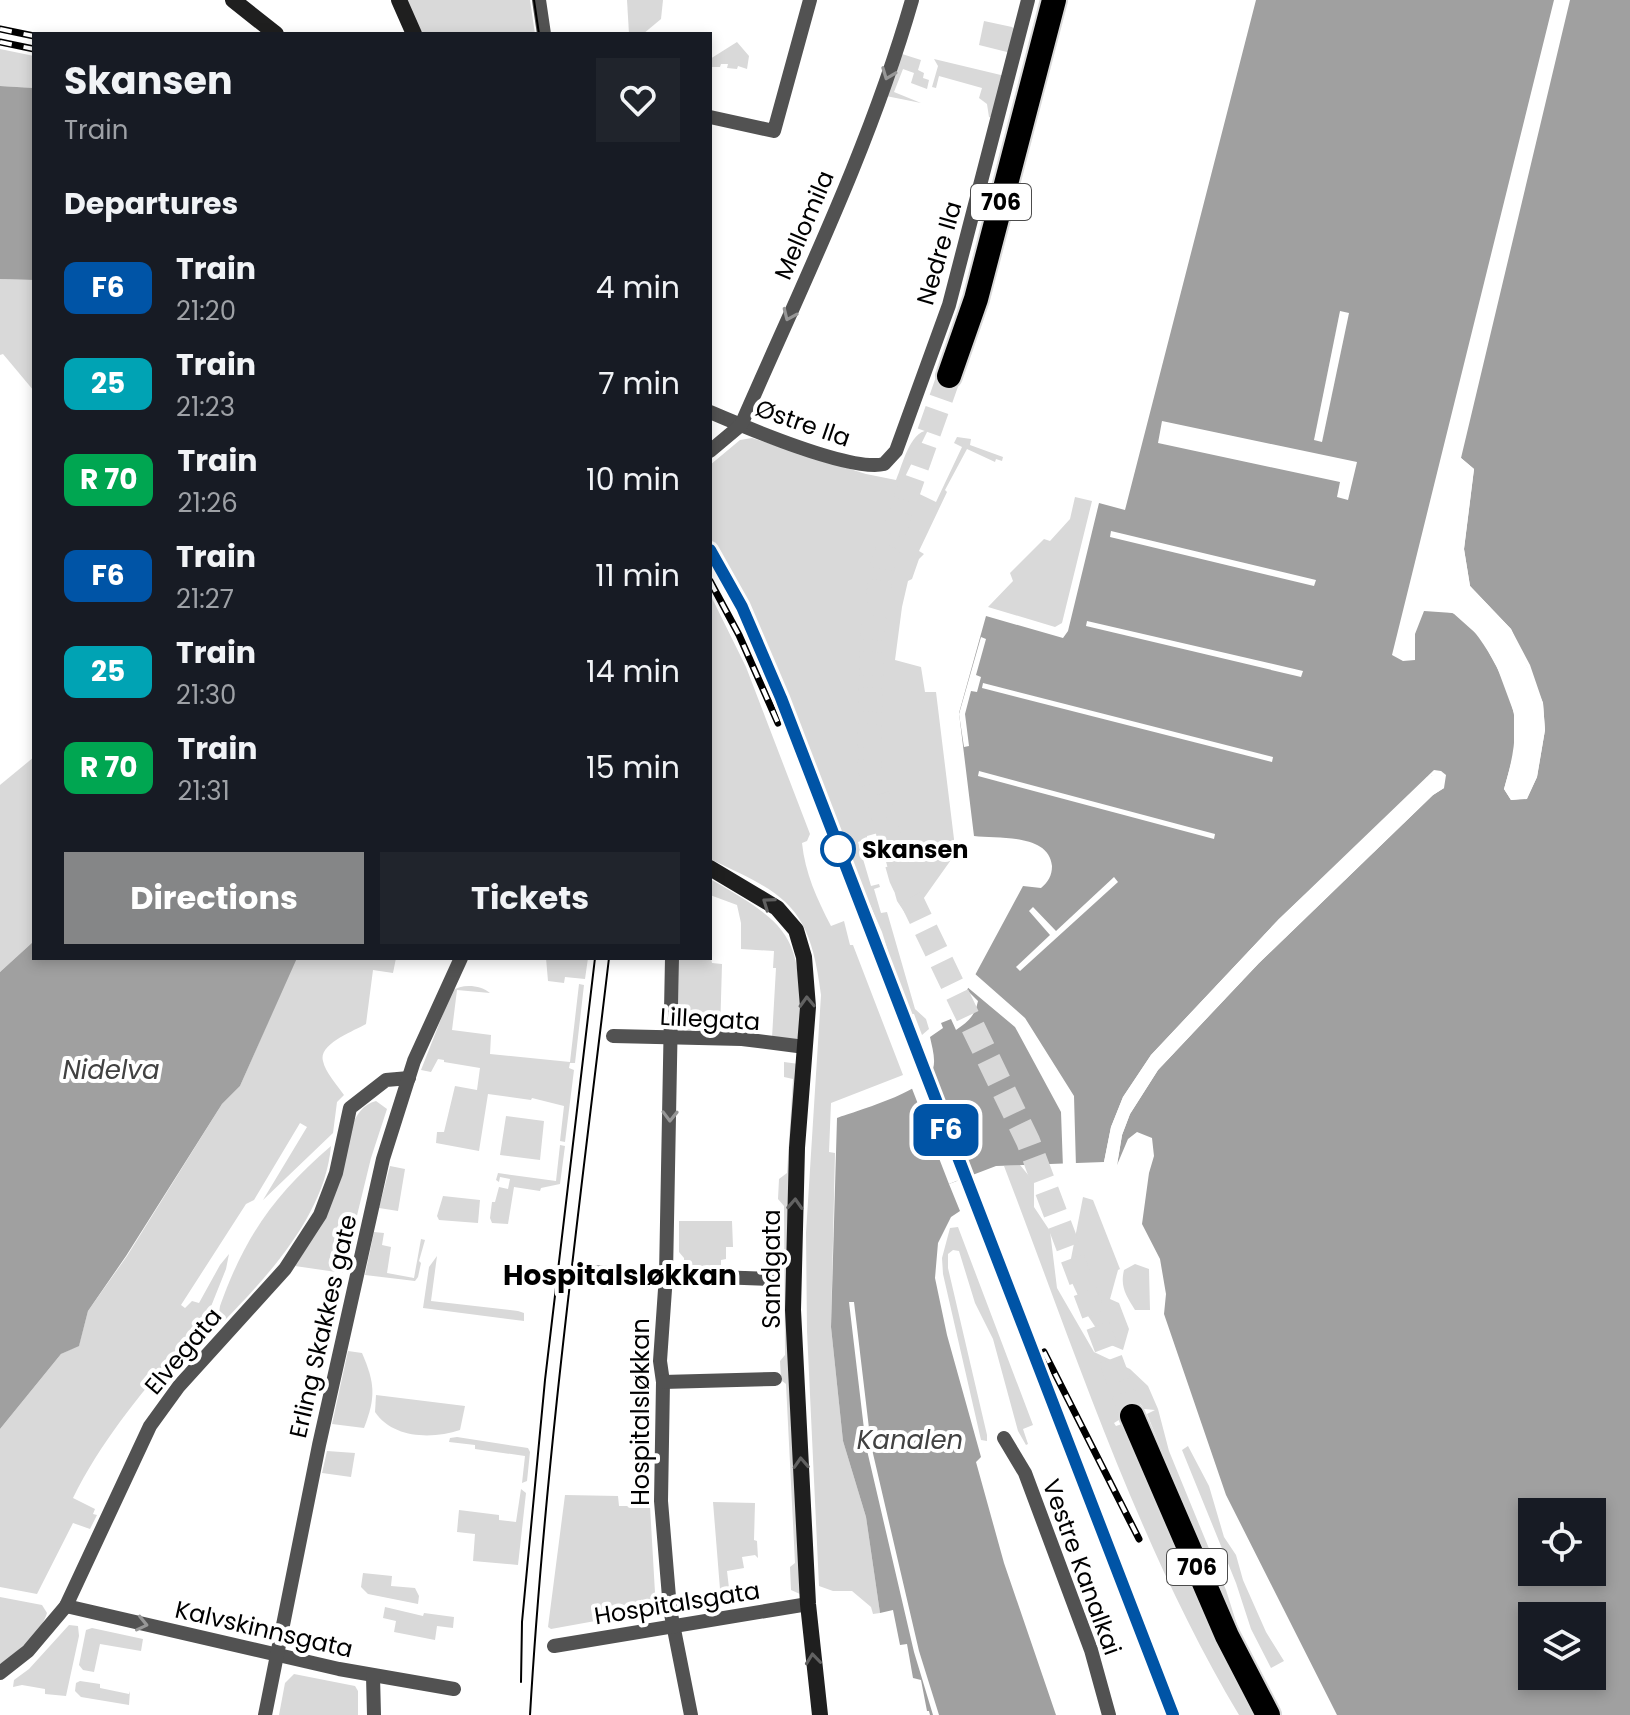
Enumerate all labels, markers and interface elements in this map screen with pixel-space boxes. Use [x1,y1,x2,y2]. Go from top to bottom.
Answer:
text: Skansen [64,54,233,107]
button: heart [596,58,680,142]
one-way arrow [881,66,898,80]
text: Train [64,112,128,148]
street label: Mellomila [766,165,842,285]
text: Departures [64,182,238,225]
road number: 706 [971,184,1031,220]
street label: Nedre Ila [908,197,970,309]
text: Train [176,247,256,290]
text: 4 min [596,266,680,309]
text: F6 [91,268,125,307]
text: 21:20 [176,293,236,329]
one-way arrow [783,306,799,321]
text: Train [176,343,256,386]
text: 7 min [598,362,680,405]
text: 25 [91,364,125,403]
text: 21:23 [176,389,235,425]
street label: Østre Ila [751,391,855,455]
text: Train [177,439,257,482]
text: 10 min [586,458,680,501]
text: R 70 [80,460,137,499]
text: 21:26 [177,485,238,521]
text: Train [176,535,256,578]
text: 11 min [595,554,680,597]
text: F6 [91,556,125,595]
text: 21:27 [176,581,234,617]
text: Train [176,631,256,674]
text: 14 min [586,650,680,693]
text: 25 [91,652,125,691]
text: 21:30 [176,677,236,713]
text: Train [177,727,257,770]
text: 15 min [586,746,680,789]
text: R 70 [80,748,137,787]
text: 21:31 [177,773,230,809]
marker: Skansen [821,832,855,866]
place label: Skansen [862,833,968,866]
button: Directions [64,852,364,944]
button: Tickets [380,852,680,944]
one-way arrow [762,898,777,913]
one-way arrow [798,995,815,1008]
street label: Lillegata [659,1000,761,1038]
water label: Nidelva [63,1052,159,1088]
line badge: F6 [910,1104,982,1156]
one-way arrow [661,1110,678,1123]
text: F6 [929,1110,963,1149]
one-way arrow [786,1197,803,1210]
street label: Sandgata [755,1209,788,1329]
street label: Erling Skakkes gate [281,1211,365,1441]
district label: Hospitalsløkkan [503,1256,737,1295]
street label: Elvegata [137,1301,229,1401]
street label: Hospitalsløkkan [624,1318,657,1506]
water label: Kanalen [857,1422,963,1458]
one-way arrow [793,1456,810,1469]
street label: Vestre Kanalkai [1035,1474,1129,1660]
map controls [1518,1498,1606,1690]
button: locate [1518,1498,1606,1586]
road number: 706 [1167,1549,1227,1585]
street label: Hospitalsgata [592,1574,762,1632]
street label: Kalvskinnsgata [172,1593,356,1665]
button: layers [1518,1602,1606,1690]
one-way arrow [135,1614,149,1631]
one-way arrow [805,1652,822,1665]

